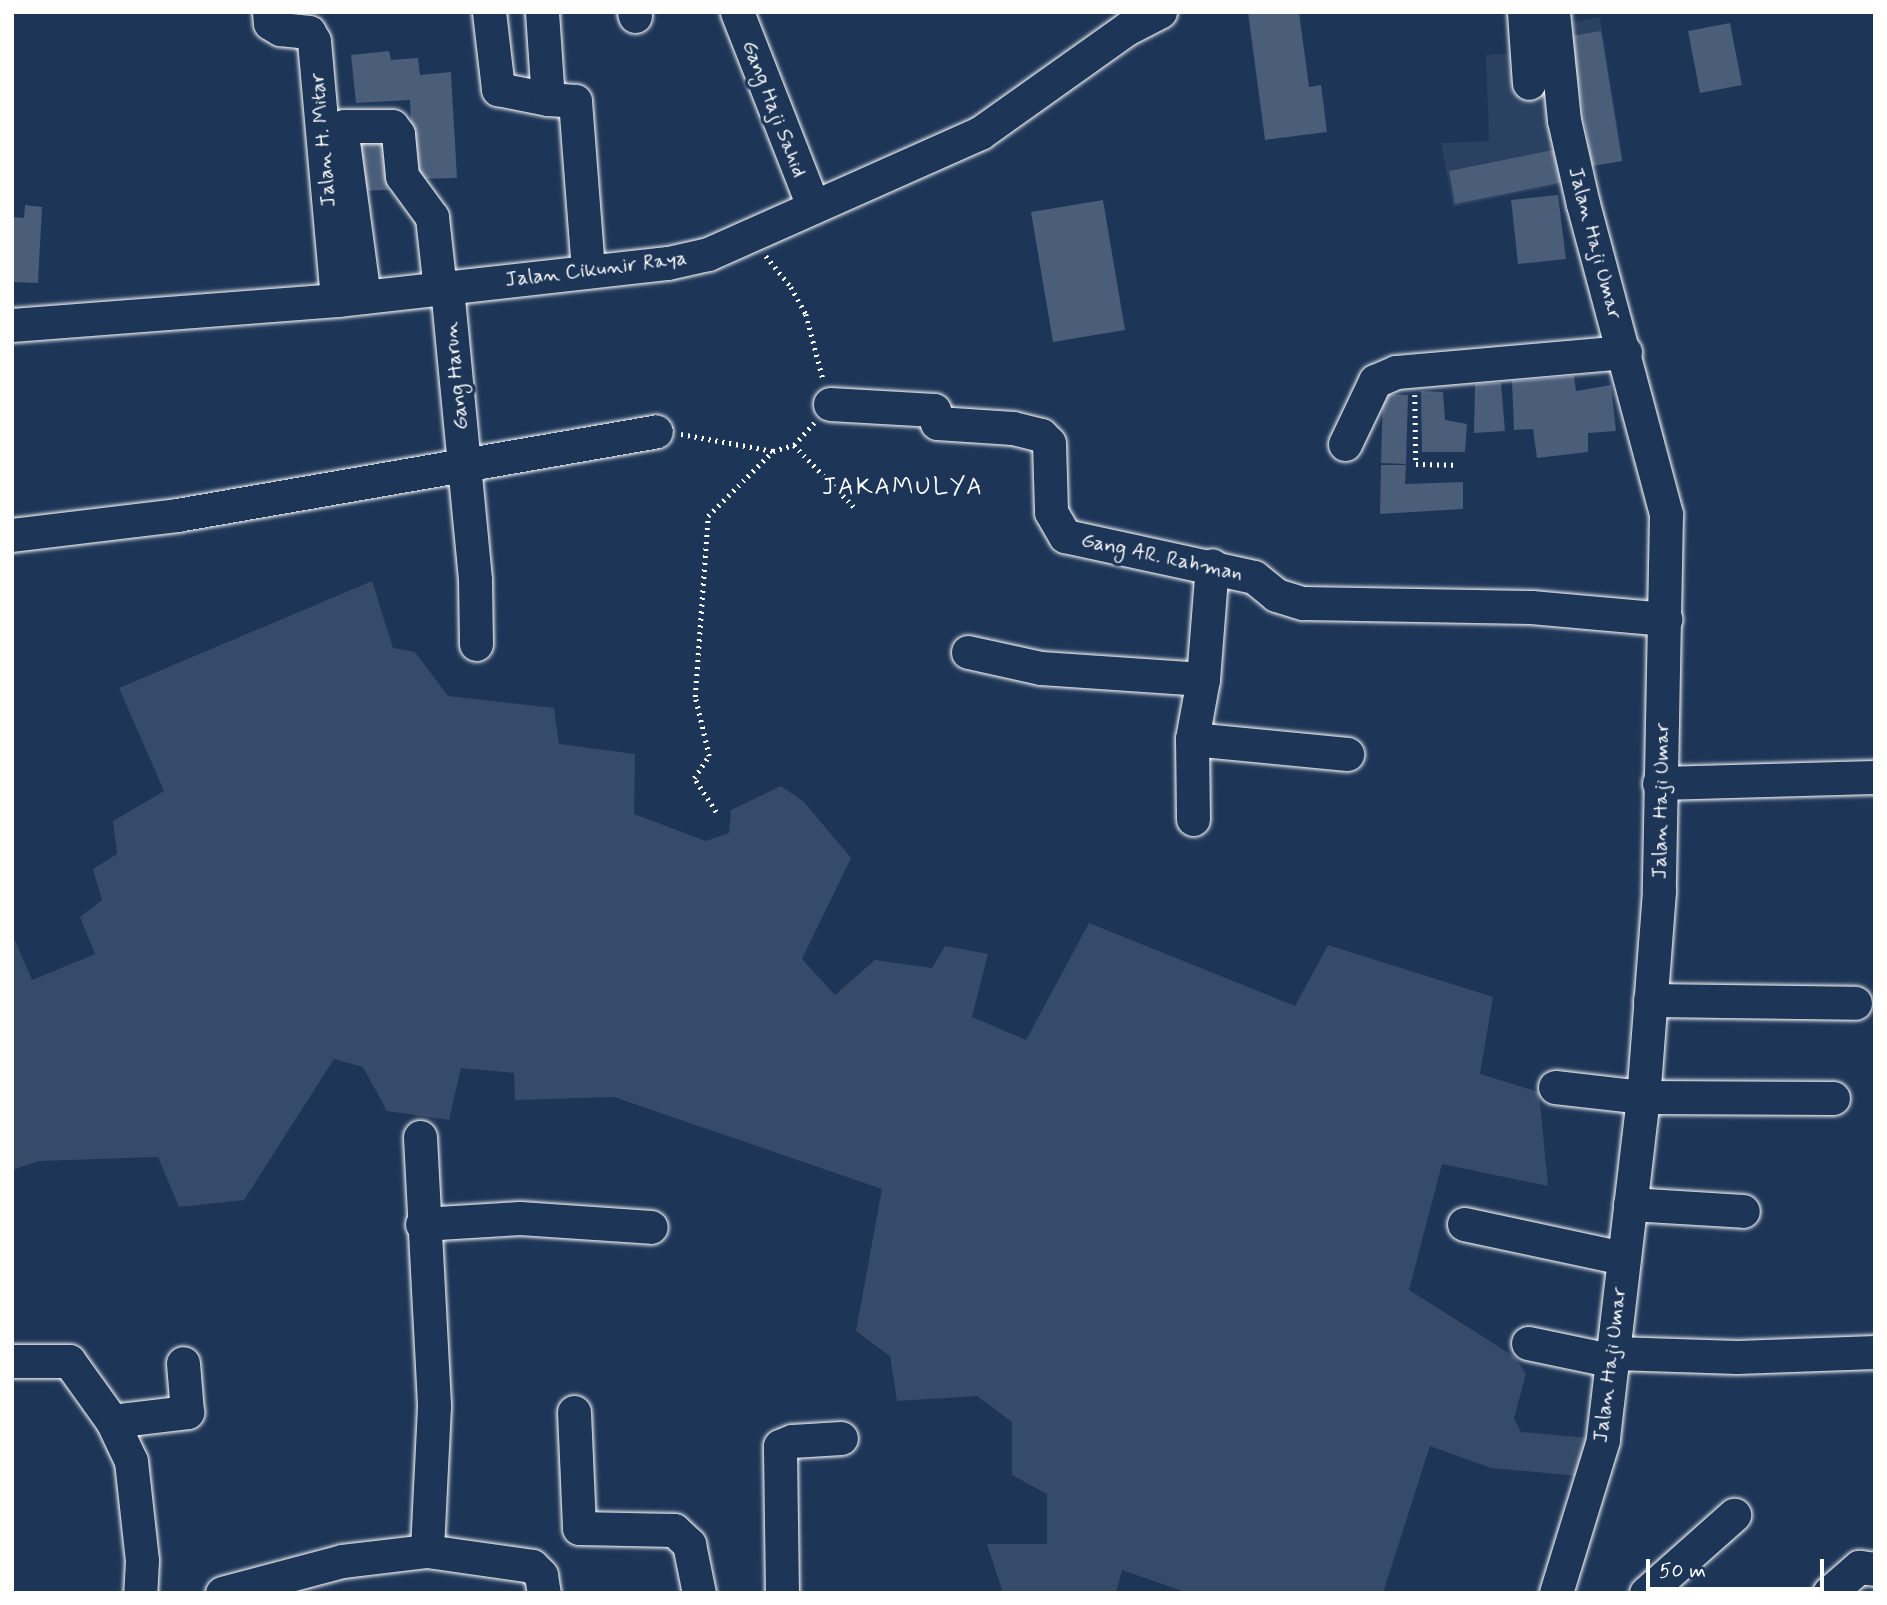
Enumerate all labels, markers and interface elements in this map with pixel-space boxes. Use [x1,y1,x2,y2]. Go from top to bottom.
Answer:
street label: Gang Haji Sahid [736,37,812,181]
street label: Jalan H. Mitar [305,72,341,208]
street label: Jalan Haji Umar [1563,166,1627,320]
street label: Jalan Cikunir Raya [505,246,687,292]
street label: Gang Harun [438,321,474,431]
district label: JAKAMULYA [826,474,980,502]
street label: Gang AR. Rahman [1079,528,1245,586]
street label: Jalan Haji Umar [1647,724,1675,878]
street label: Jalan Haji Umar [1588,1288,1632,1442]
scale bar [1649,1546,1828,1590]
text: 50 m [1659,1557,1706,1585]

